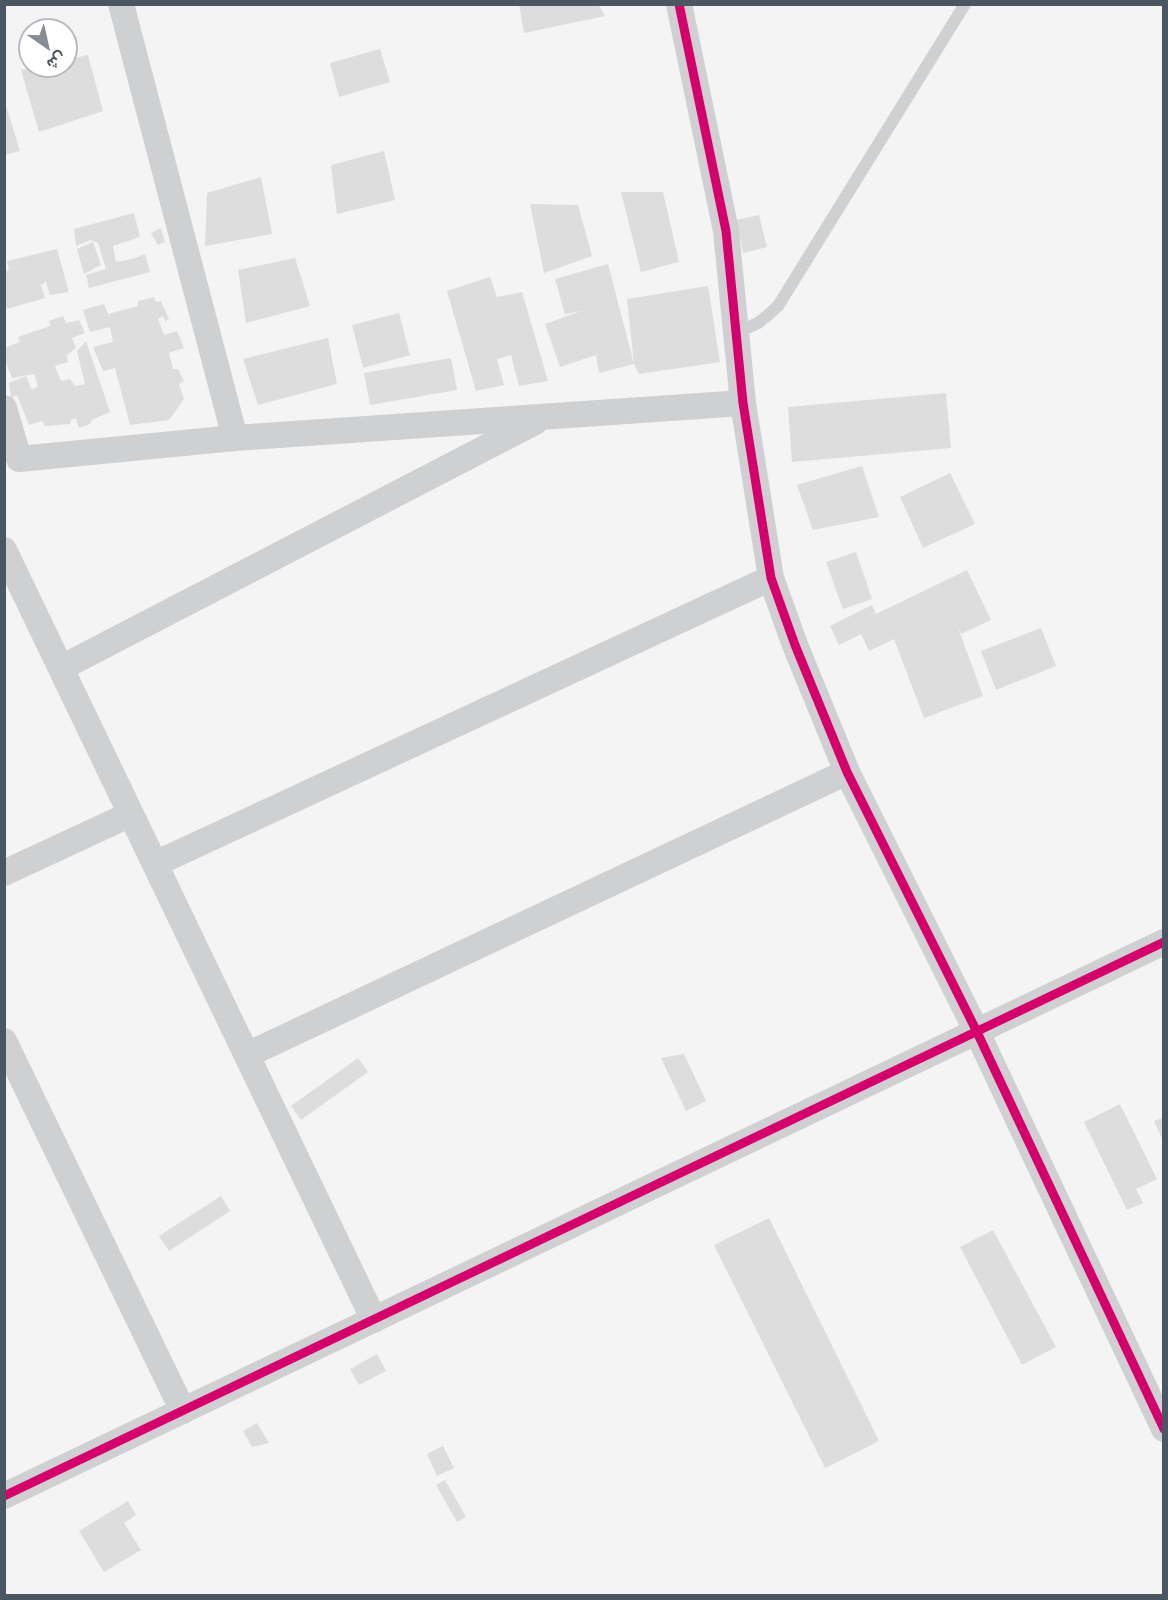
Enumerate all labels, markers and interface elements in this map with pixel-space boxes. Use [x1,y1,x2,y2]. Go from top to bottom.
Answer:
north arrow [18,18,78,78]
text: ش [44,48,71,75]

